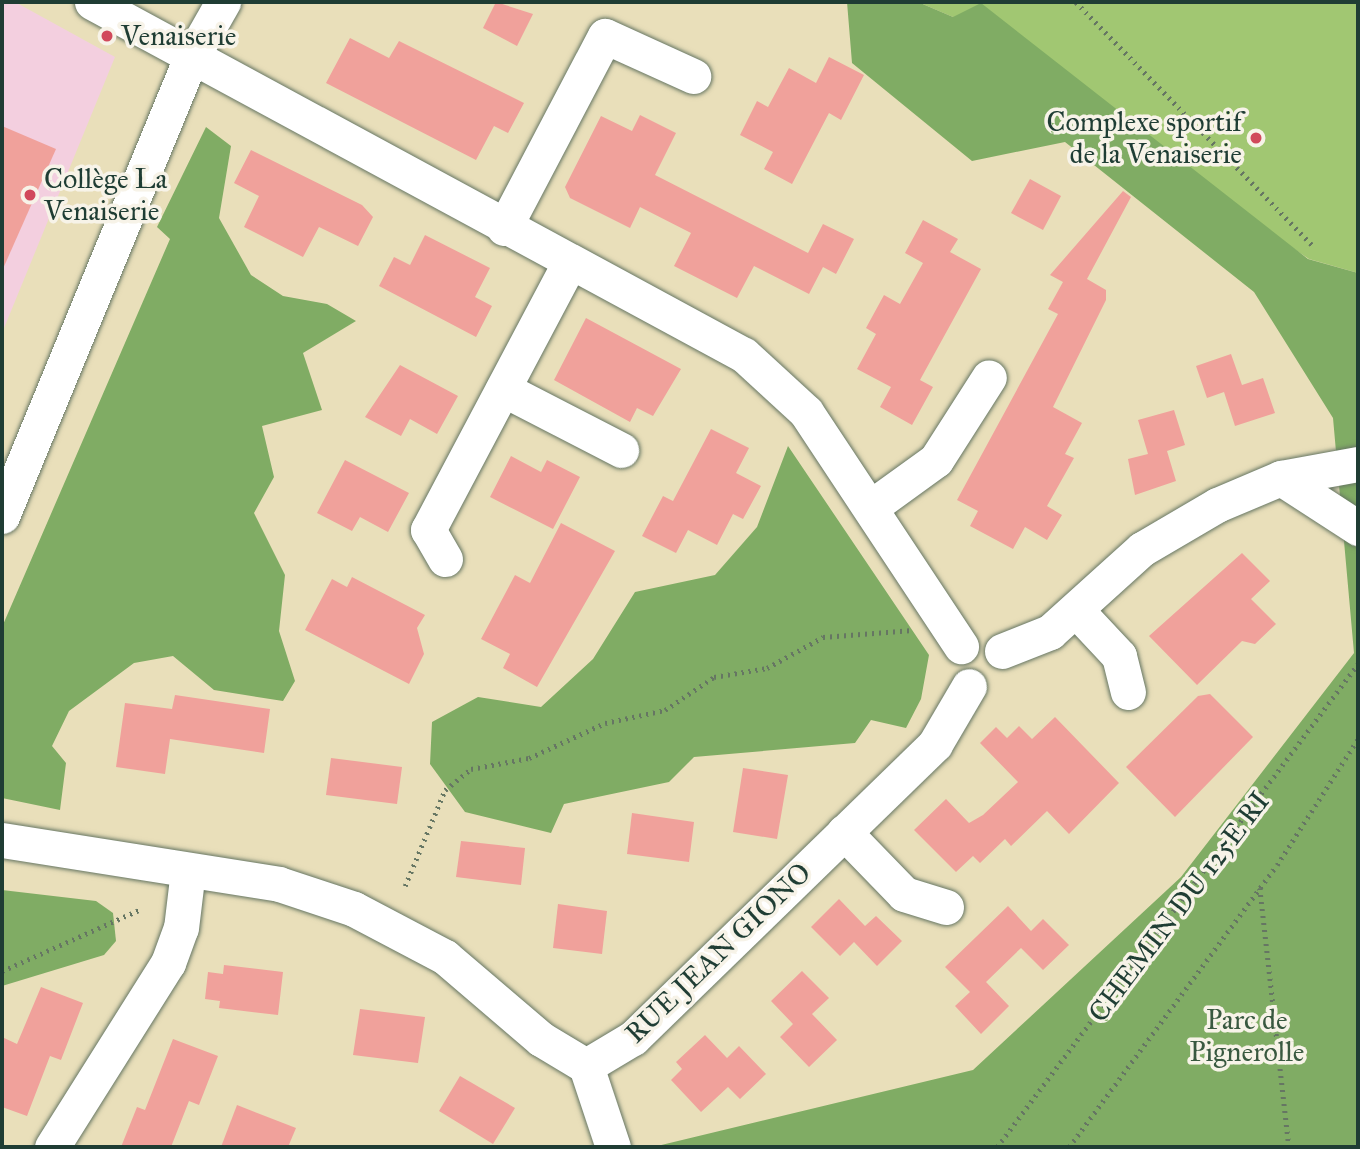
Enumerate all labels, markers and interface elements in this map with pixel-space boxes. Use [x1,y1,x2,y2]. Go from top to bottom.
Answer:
place label: Venaiserie [121,19,236,53]
marker: Venaiserie [99,28,115,44]
place label: Complexe sportif de la Venaiserie [1046,105,1242,171]
marker: Complexe sportif de la Venaiserie [1248,130,1264,146]
place label: Collège La Venaiserie [44,162,167,228]
marker: Collège La Venaiserie [22,187,38,203]
street label: CHEMIN DU 125E RI [1081,785,1277,1029]
street label: RUE JEAN GIONO [618,856,818,1050]
park label: Parc de Pignerolle [1190,1003,1304,1069]

